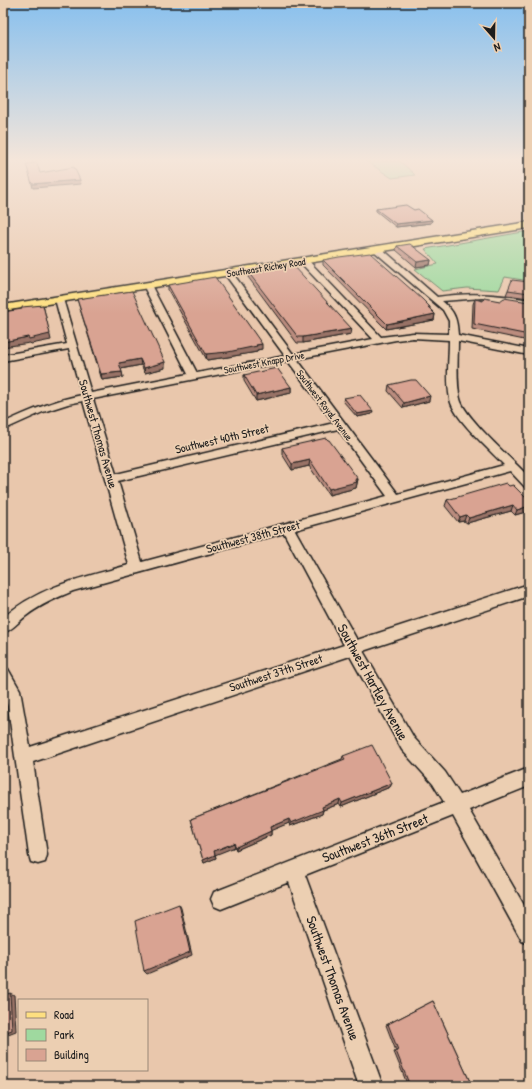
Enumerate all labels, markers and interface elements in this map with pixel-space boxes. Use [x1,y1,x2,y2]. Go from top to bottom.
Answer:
north arrow [474,18,514,58]
text: N [492,40,503,55]
street label: Southeast Richey Road [226,255,306,280]
street label: Southwest Knapp Drive [223,348,306,377]
street label: Southwest Royal Avenue [294,367,356,443]
street label: Southwest Thomas Avenue [75,378,122,490]
street label: Southwest 40th Street [173,419,271,458]
street label: Southwest 38th Street [204,516,303,557]
street label: Southwest Hartley Avenue [333,620,413,744]
street label: Southwest 37th Street [227,649,326,696]
street label: Southwest 36th Street [319,808,431,867]
street label: Southwest Thomas Avenue [302,913,365,1043]
legend [18,999,148,1071]
text: Road [54,1006,74,1023]
text: Park [54,1026,74,1043]
text: Building [54,1046,89,1063]

